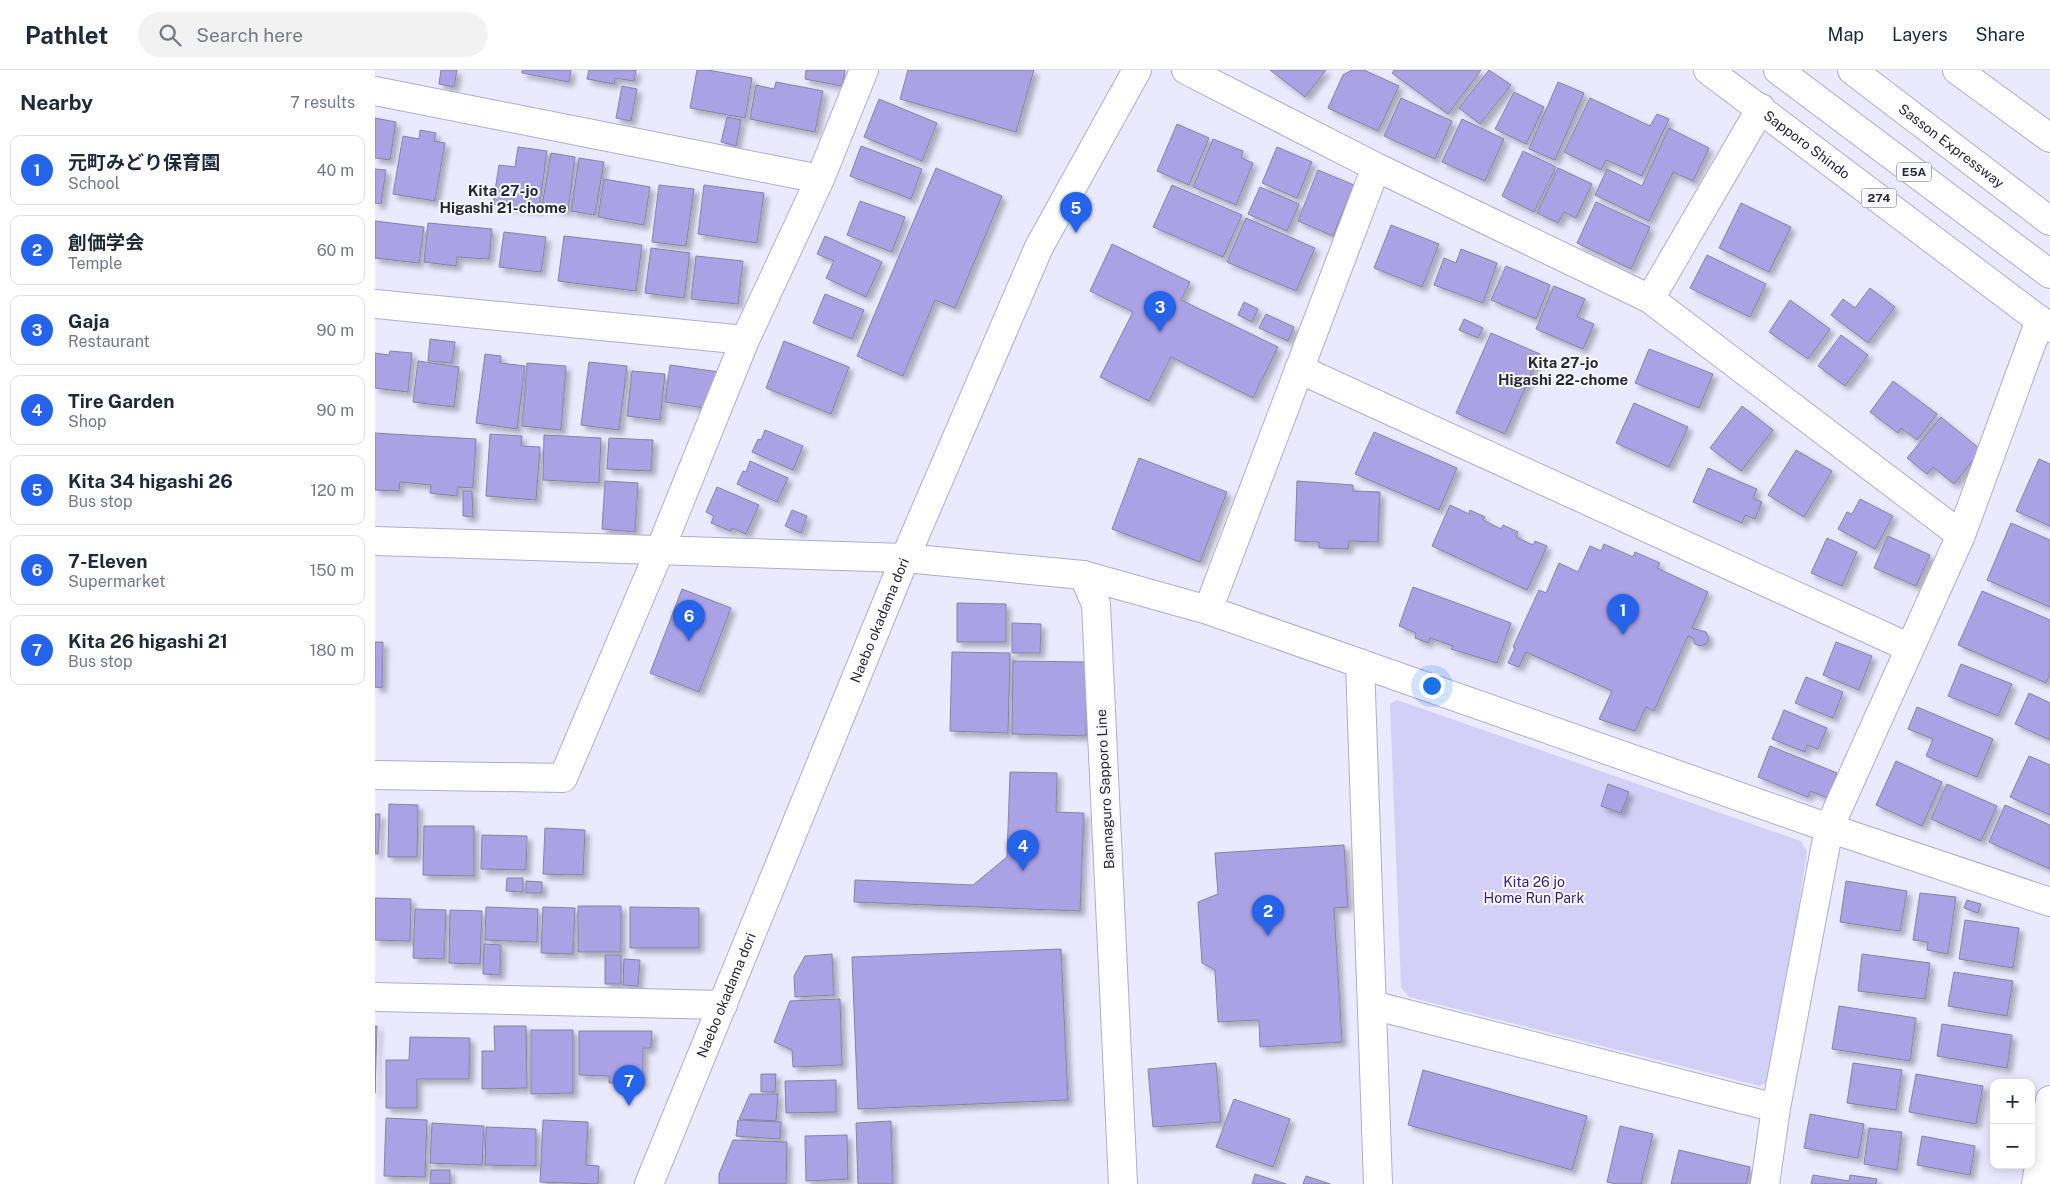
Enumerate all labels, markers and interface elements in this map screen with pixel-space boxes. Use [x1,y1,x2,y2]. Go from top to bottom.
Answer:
search box [138,12,488,57]
text: Pathlet [25,21,108,49]
icon: search [156,21,184,49]
text: Search here [196,24,303,46]
text: Map [1828,24,1864,45]
text: Layers [1892,24,1948,45]
text: Share [1976,24,2025,45]
text: Nearby [20,90,93,115]
text: 7 results [290,93,355,112]
street label: Sasson Expressway [1895,100,2008,191]
street label: Sapporo Shindo [1761,107,1853,182]
text: 元町みどり保育園 [68,151,220,173]
text: 1 [34,161,40,180]
text: 40 m [316,161,354,180]
road number: E5A [1897,162,1931,181]
text: School [68,174,119,193]
district label: Kita 27-jo Higashi 21-chome [439,182,567,216]
road number: 274 [1861,189,1897,208]
pin: 5 [1060,192,1092,233]
text: 創価学会 [68,231,144,253]
text: 2 [32,241,42,260]
text: 60 m [317,241,354,260]
text: Temple [68,254,122,273]
pin: 3 [1144,291,1176,332]
text: Gaja [68,310,109,332]
text: 3 [32,321,42,340]
text: 90 m [317,321,354,340]
text: Restaurant [68,332,150,351]
district label: Kita 27-jo Higashi 22-chome [1498,354,1628,388]
text: Tire Garden [68,390,175,412]
text: 4 [32,401,42,420]
text: 90 m [317,401,354,420]
text: Shop [68,412,107,431]
text: Kita 34 higashi 26 [68,470,233,492]
text: 5 [32,481,42,500]
text: 120 m [310,481,354,500]
text: Bus stop [68,492,132,511]
text: 7-Eleven [68,550,147,572]
street label: Naebo okadama dori [847,556,912,685]
text: 6 [32,561,42,580]
text: 150 m [310,561,354,580]
text: Supermarket [68,572,165,591]
pin: 1 [1607,594,1639,635]
pin: 6 [673,600,705,641]
text: Kita 26 higashi 21 [68,630,228,652]
text: 7 [32,641,42,660]
text: 180 m [310,641,354,660]
text: Bus stop [68,652,132,671]
your location [1419,673,1445,699]
street label: Bannaguro Sapporo Line [1093,709,1117,869]
pin: 4 [1007,830,1039,871]
park label: Kita 26 jo Home Run Park [1484,874,1585,906]
pin: 2 [1252,895,1284,936]
street label: Naebo okadama dori [694,930,759,1060]
pin: 7 [613,1065,645,1106]
map controls [1990,1079,2035,1169]
button: + [1990,1079,2035,1124]
button: − [1990,1124,2035,1169]

